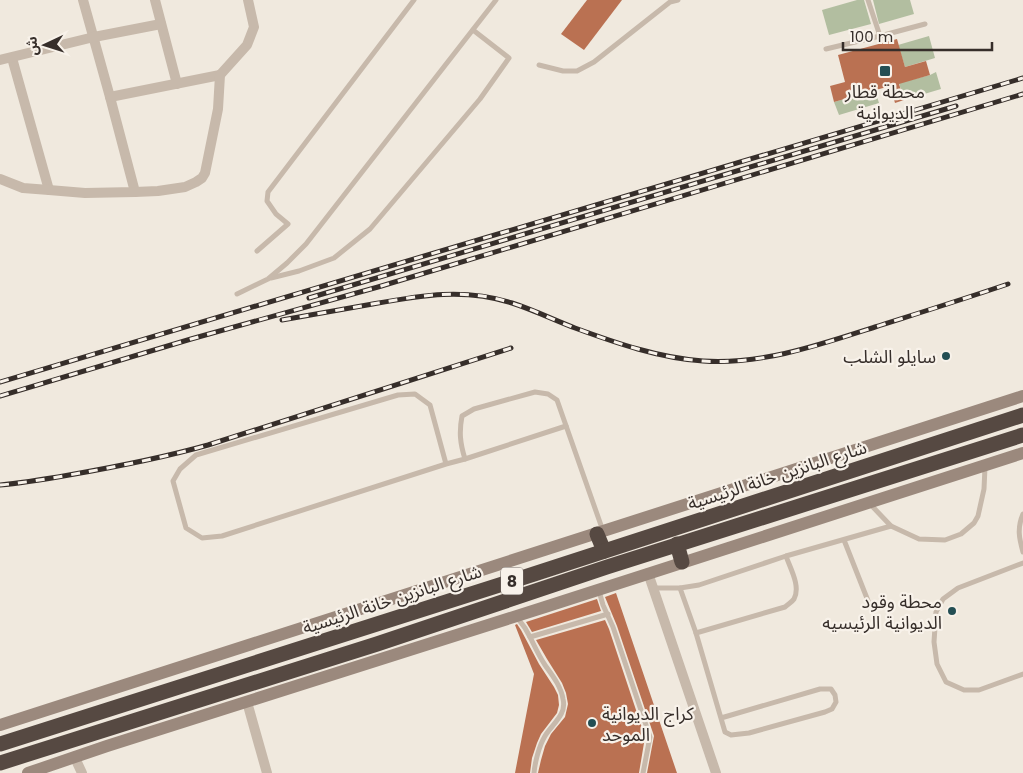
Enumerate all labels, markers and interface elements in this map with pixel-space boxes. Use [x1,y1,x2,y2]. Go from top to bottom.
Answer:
north arrow [20,20,70,70]
scale bar [843,20,992,52]
text: 100 m [850,26,893,47]
text: ش [21,36,43,56]
marker: محطة قطار الديوانية [878,64,892,78]
place label: محطة قطار الديوانية [844,79,925,125]
place label: سايلو الشلب [843,344,936,369]
marker: سايلو الشلب [940,350,952,362]
street label: شارع البانزين خانة الرئيسية [684,434,870,518]
street label: شارع البانزين خانة الرئيسية [299,558,485,642]
road number: 8 [501,568,523,594]
place label: محطة وقود الديوانية الرئيسيه [822,589,942,635]
marker: محطة وقود الديوانية الرئيسيه [946,605,958,617]
place label: كراج الديوانية الموحد [602,701,694,747]
marker: كراج الديوانية الموحد [586,717,598,729]

